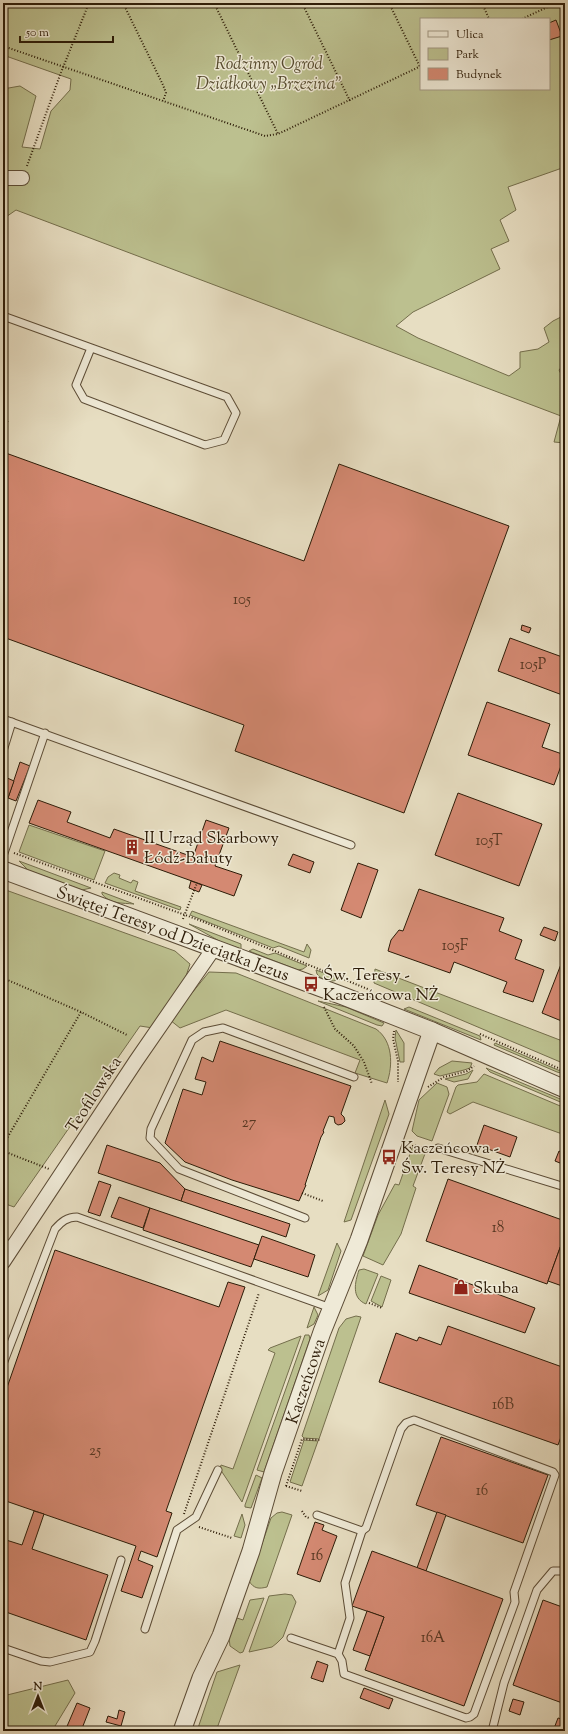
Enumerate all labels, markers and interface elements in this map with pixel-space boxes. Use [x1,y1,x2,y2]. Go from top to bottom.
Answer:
scale bar [20,18,113,44]
legend [420,18,550,90]
text: 50 m [25,24,49,42]
text: Ulica [456,26,484,44]
text: Park [456,46,479,64]
park label: Rodzinny Ogród Działkowy „Brzezina” [196,53,342,97]
text: Budynek [456,66,503,84]
house number: 105 [233,590,251,611]
house number: 105P [520,655,547,676]
place label: II Urząd Skarbowy Łódź-Bałuty [144,827,279,871]
house number: 105T [475,831,503,852]
building icon: II Urząd Skarbowy Łódź-Bałuty [123,838,141,856]
street label: Świętej Teresy od Dzieciątka Jezus [52,881,292,988]
house number: 105F [442,936,469,957]
place label: Św. Teresy - Kaczeńcowa NŻ [323,964,439,1008]
bus stop icon: Św. Teresy - Kaczeńcowa NŻ [302,975,320,993]
street label: Teofilowska [61,1052,128,1138]
house number: 27 [242,1113,257,1134]
place label: Kaczeńcowa - Św. Teresy NŻ [401,1137,506,1181]
bus stop icon: Kaczeńcowa - Św. Teresy NŻ [380,1148,398,1166]
house number: 18 [492,1218,504,1239]
place label: Skuba [473,1277,519,1301]
shop icon: Skuba [452,1278,470,1296]
street label: Kaczeńcowa [281,1336,333,1428]
house number: 16B [492,1395,515,1416]
house number: 25 [89,1441,101,1462]
house number: 16 [476,1481,488,1502]
house number: 16 [311,1546,323,1567]
house number: 16A [421,1628,445,1649]
north arrow [18,1676,58,1716]
text: N [33,1679,43,1695]

